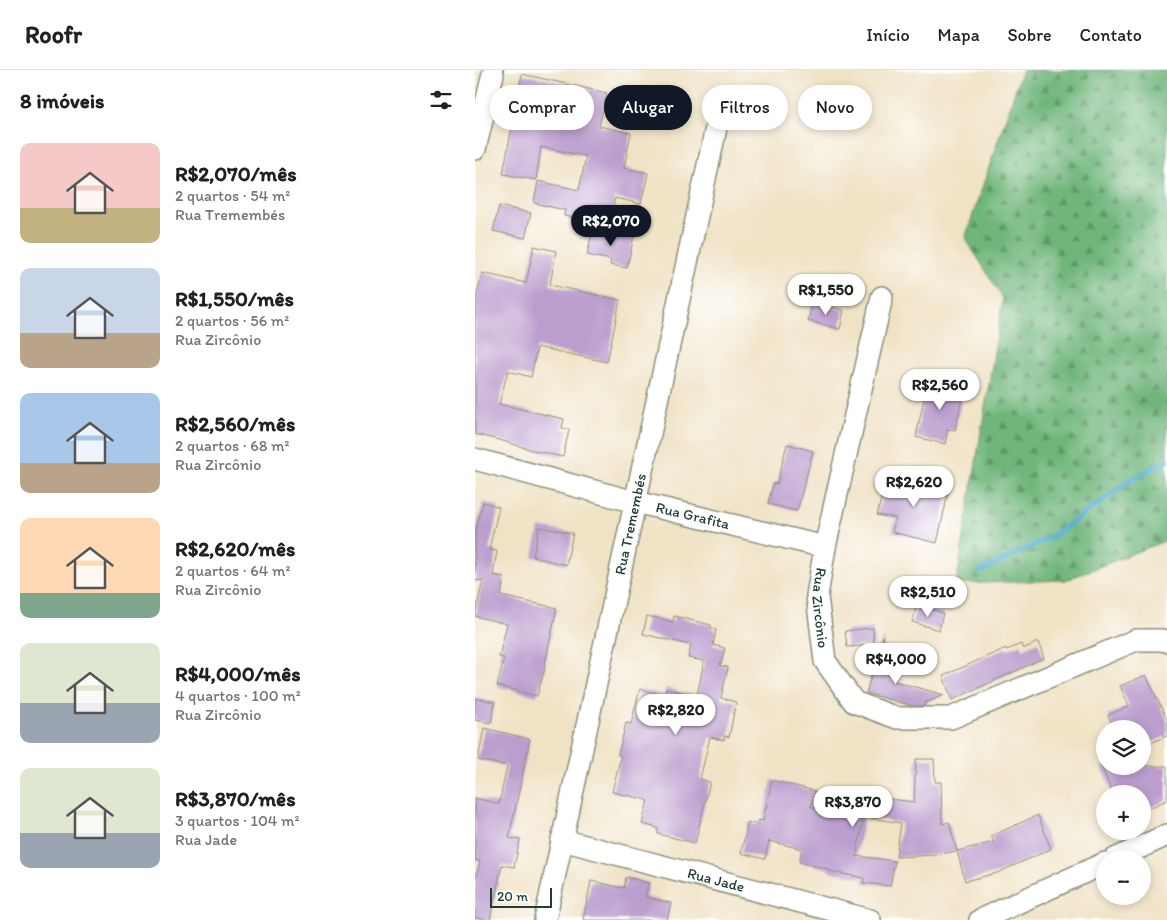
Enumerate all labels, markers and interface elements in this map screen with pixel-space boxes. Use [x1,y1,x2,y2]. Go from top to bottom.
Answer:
text: Roofr [25,20,82,49]
text: Início [866,24,910,46]
text: Mapa [938,24,980,46]
text: Sobre [1008,24,1052,46]
text: Contato [1080,24,1142,46]
chip: Comprar [490,85,594,130]
chip: Alugar [604,85,692,130]
chip: Filtros [702,85,788,130]
chip: Novo [798,85,872,130]
icon: filters [427,86,455,114]
text: 8 imóveis [20,88,105,113]
text: R$2,070/mês [175,161,297,186]
icon: home [60,163,120,223]
text: 2 quartos · 54 m² [175,186,290,205]
pin: R$2,070 [565,204,657,247]
text: Rua Tremembés [175,205,285,224]
text: R$2,070 [582,211,640,230]
pin: R$1,550 [780,274,872,316]
text: R$1,550 [798,280,854,299]
text: R$1,550/mês [175,286,294,311]
icon: home [60,288,120,348]
text: 2 quartos · 56 m² [175,311,289,330]
text: Rua Zircônio [175,330,261,349]
pin: R$2,560 [894,368,986,411]
text: R$2,560 [912,375,968,394]
text: R$2,560/mês [175,411,295,436]
icon: home [60,413,120,473]
text: 2 quartos · 68 m² [175,436,290,455]
text: Rua Zircônio [175,455,261,474]
pin: R$2,620 [868,466,960,508]
street label: Rua Tremembés [611,471,650,577]
text: R$2,620 [886,472,942,491]
street label: Rua Grafita [654,498,732,533]
text: R$2,620/mês [175,536,295,561]
icon: home [60,538,120,598]
text: 2 quartos · 64 m² [175,561,290,580]
street label: Rua Zircônio [808,566,832,649]
pin: R$2,510 [882,576,974,618]
text: Rua Zircônio [175,580,261,599]
text: R$2,510 [900,582,956,601]
pin: R$4,000 [850,642,942,685]
text: R$4,000 [866,649,926,668]
text: R$4,000/mês [175,661,301,686]
icon: home [60,663,120,723]
text: 4 quartos · 100 m² [175,686,301,705]
pin: R$2,820 [630,694,722,736]
text: R$2,820 [647,700,705,719]
text: Rua Zircônio [175,705,261,724]
map controls [1096,720,1151,905]
button: layers [1096,720,1151,775]
button: + [1096,785,1151,840]
text: R$3,870/mês [175,786,295,811]
pin: R$3,870 [807,786,899,828]
icon: home [60,788,120,848]
text: R$3,870 [825,792,881,811]
text: 3 quartos · 104 m² [175,811,300,830]
text: Rua Jade [175,830,237,849]
button: − [1096,850,1151,905]
street label: Rua Jade [685,864,746,896]
scale bar [490,885,553,908]
text: 20 m [497,888,528,905]

